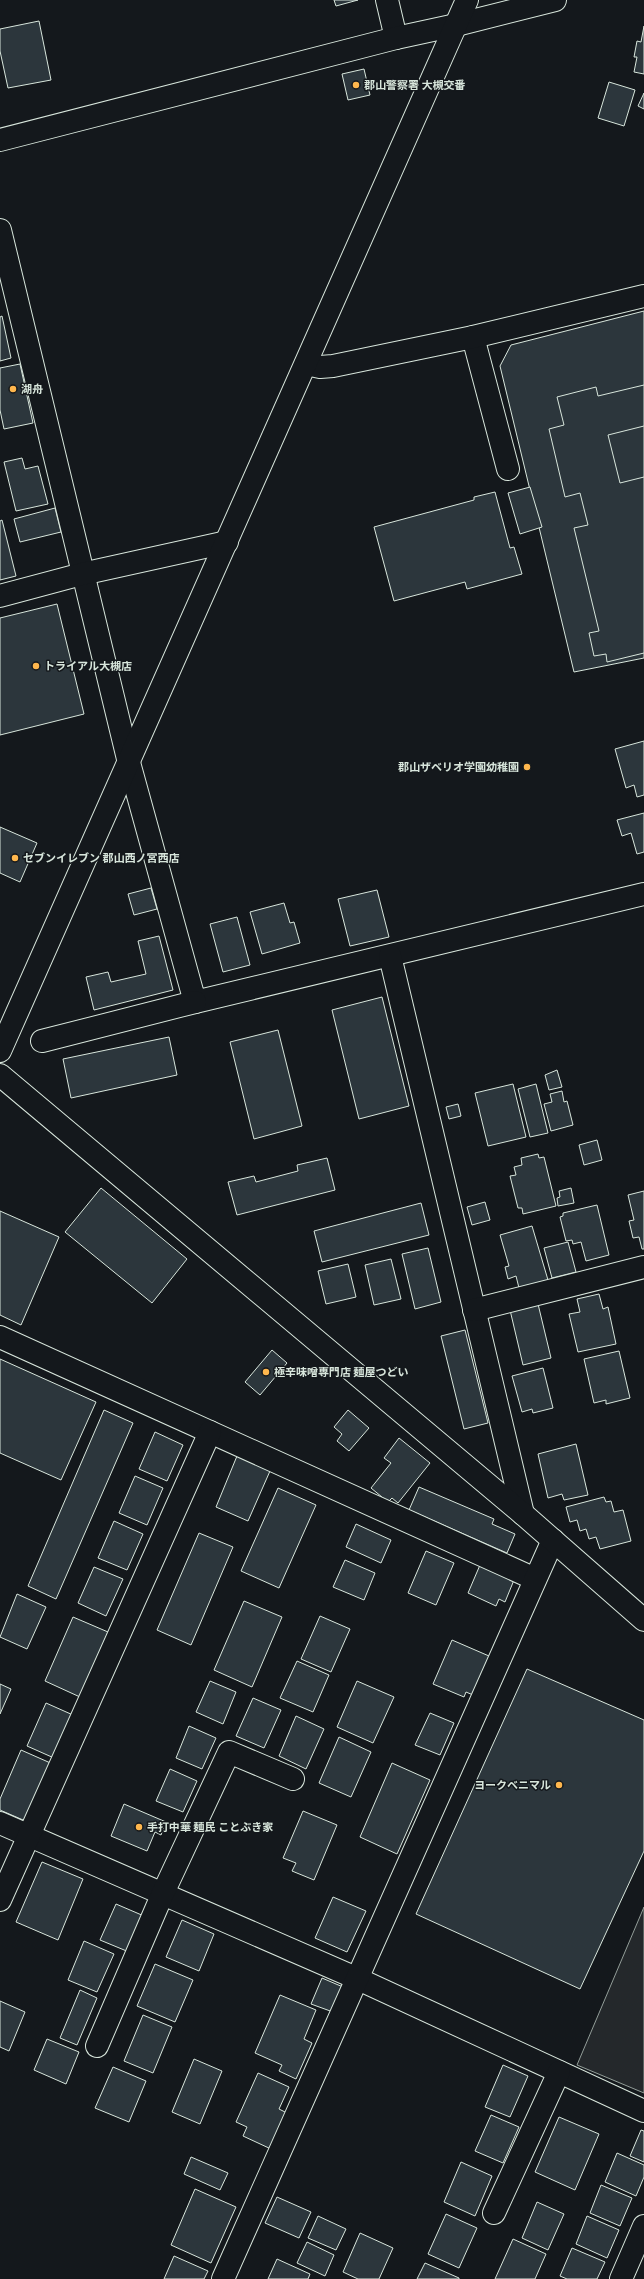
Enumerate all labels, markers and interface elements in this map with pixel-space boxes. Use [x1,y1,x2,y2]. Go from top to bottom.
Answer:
place label: 郡山警察署 大槻交番 [364,79,466,92]
marker: 郡山警察署 大槻交番 [351,80,361,90]
place label: 湖舟 [21,383,43,396]
marker: 湖舟 [8,384,18,394]
place label: トライアル大槻店 [44,660,132,673]
marker: トライアル大槻店 [31,661,41,671]
place label: 郡山ザベリオ学園幼稚園 [398,761,519,774]
marker: 郡山ザベリオ学園幼稚園 [522,762,532,772]
place label: セブンイレブン 郡山西ノ宮西店 [23,852,180,865]
marker: セブンイレブン 郡山西ノ宮西店 [10,853,20,863]
place label: 極辛味噌専門店 麺屋つどい [274,1366,409,1379]
marker: 極辛味噌専門店 麺屋つどい [261,1367,271,1377]
place label: ヨークベニマル [474,1779,551,1792]
marker: ヨークベニマル [554,1780,564,1790]
place label: 手打中華 麺民 ことぶき家 [147,1821,273,1834]
marker: 手打中華 麺民 ことぶき家 [134,1822,144,1832]

